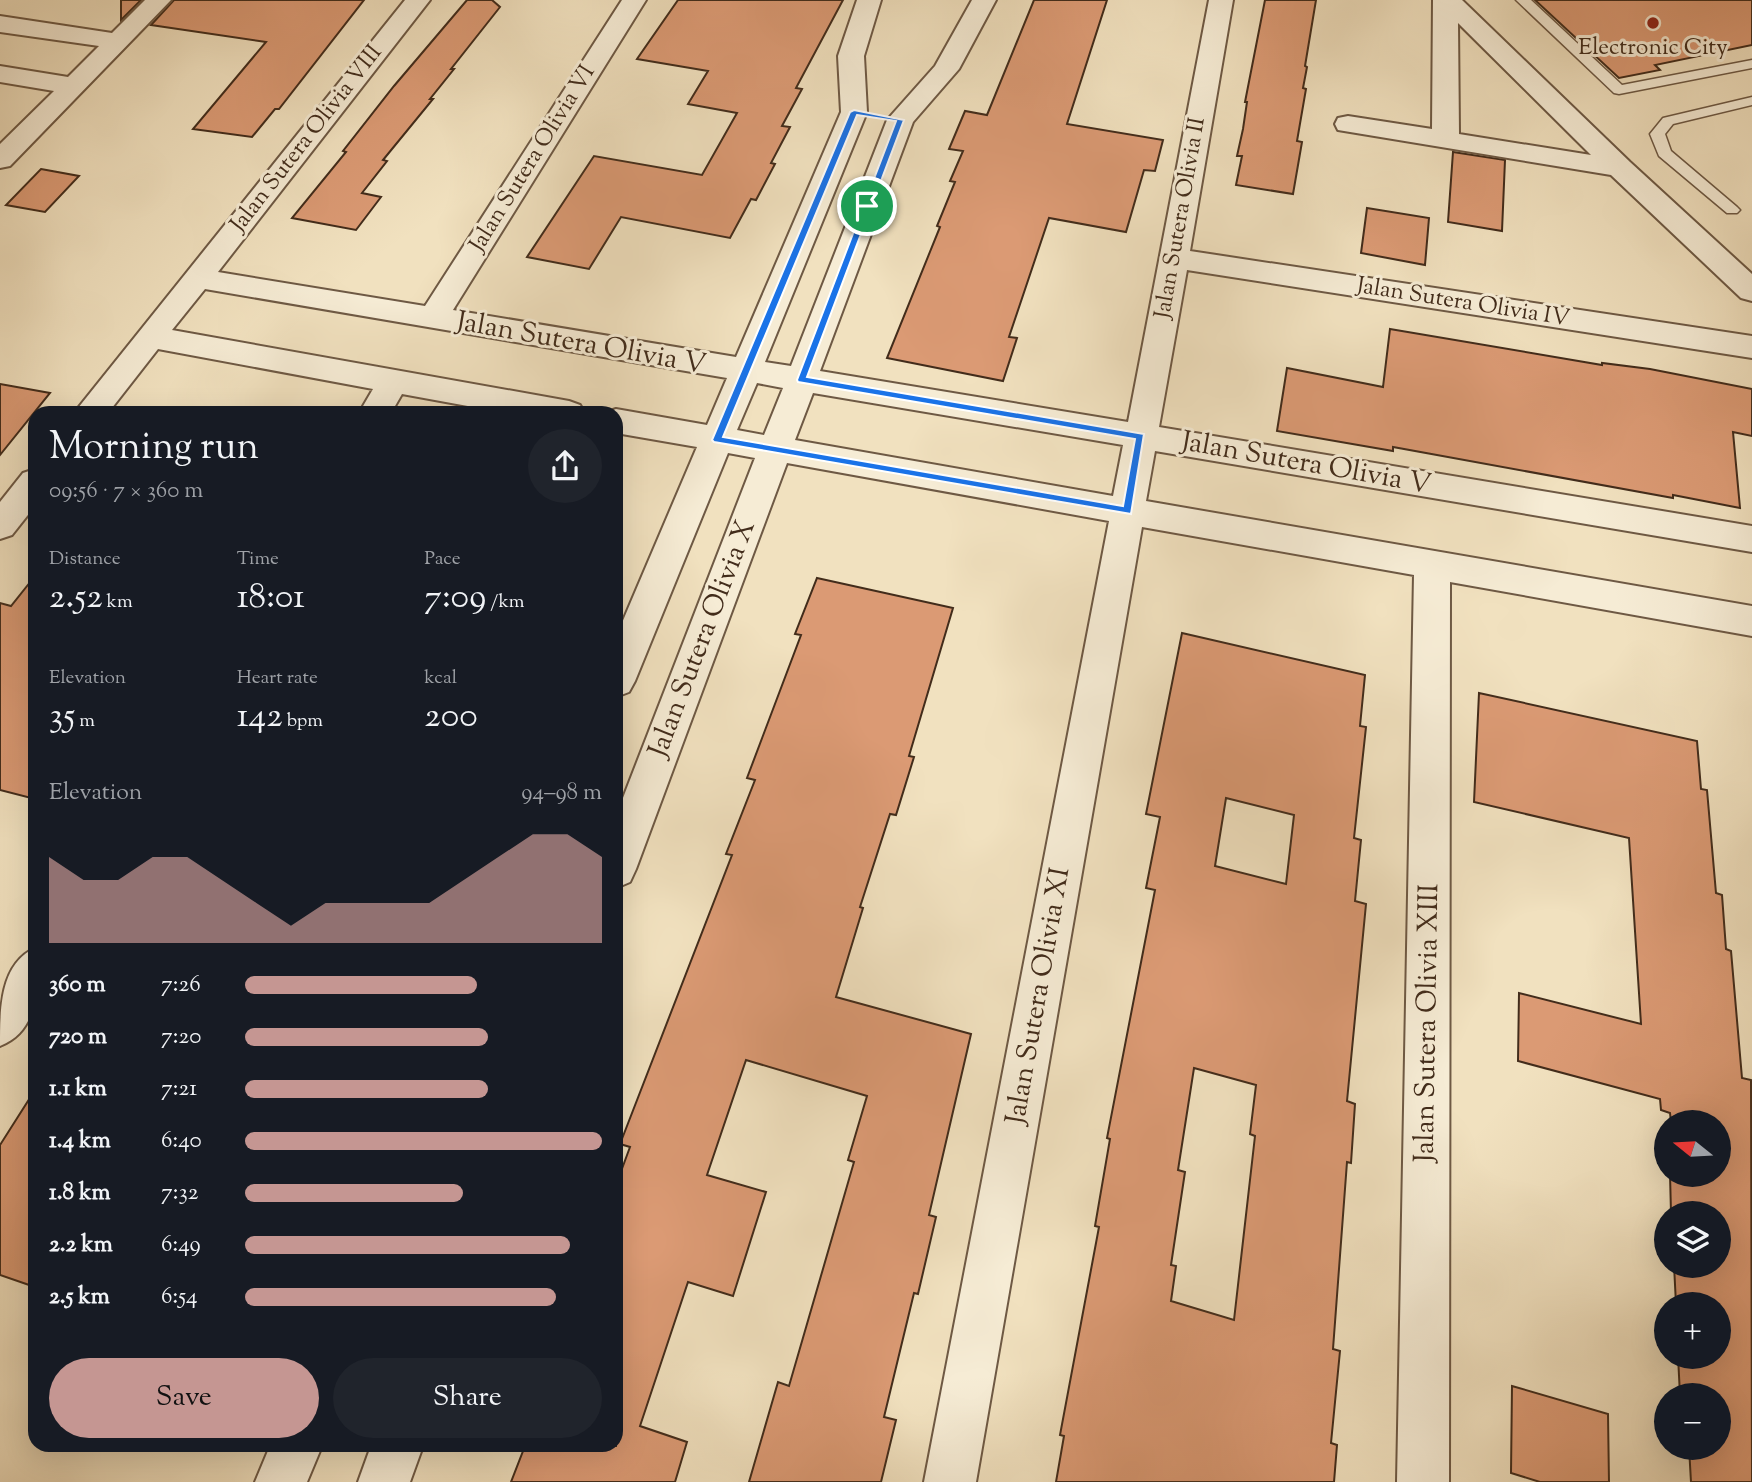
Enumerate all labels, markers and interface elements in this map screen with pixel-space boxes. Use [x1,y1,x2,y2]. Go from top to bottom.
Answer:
marker: Electronic City [1645,15,1661,31]
place label: Electronic City [1578,32,1728,65]
street label: Jalan Sutera Olivia VIII [222,38,391,241]
street label: Jalan Sutera Olivia VI [461,59,604,261]
street label: Jalan Sutera Olivia II [1147,114,1215,323]
pin [837,176,897,236]
icon: arrive [848,187,886,225]
street label: Jalan Sutera Olivia IV [1352,270,1572,336]
street label: Jalan Sutera Olivia V [451,302,709,386]
text: Morning run [49,422,259,476]
street label: Jalan Sutera Olivia V [1176,422,1434,506]
button: share [528,429,602,503]
text: 09:56 · 7 × 360 m [49,475,203,508]
street label: Jalan Sutera Olivia X [639,515,767,765]
text: Distance [49,546,121,573]
text: Time [237,546,279,573]
text: Pace [424,546,461,573]
text: 2.52 [49,573,103,624]
text: 18:01 [237,573,305,624]
text: 7:09 [424,573,486,624]
text: km [103,589,133,616]
text: /km [486,589,525,616]
text: Elevation [49,665,126,692]
text: Heart rate [237,665,318,692]
text: kcal [424,665,457,692]
text: 35 [49,692,75,743]
text: 142 [237,692,283,743]
text: 200 [424,692,478,743]
text: m [75,708,95,735]
text: bpm [283,708,323,735]
text: Elevation [49,777,142,810]
text: 94–98 m [521,777,602,810]
street label: Jalan Sutera Olivia XI [996,864,1081,1130]
street label: Jalan Sutera Olivia XIII [1406,883,1450,1165]
text: 360 m [49,969,106,1002]
text: 7:26 [161,969,201,1002]
text: 720 m [49,1021,107,1054]
text: 7:20 [161,1021,201,1054]
text: 1.1 km [49,1073,107,1106]
text: 7:21 [161,1073,197,1106]
north arrow [1654,1110,1731,1186]
map controls [1654,1110,1731,1460]
text: 1.4 km [49,1125,111,1158]
text: 6:40 [161,1125,202,1158]
text: 1.8 km [49,1177,111,1210]
text: 7:32 [161,1177,199,1210]
button: layers [1654,1201,1731,1278]
text: 2.2 km [49,1229,113,1262]
text: 6:49 [161,1229,201,1262]
text: 2.5 km [49,1281,110,1314]
text: 6:54 [161,1281,198,1314]
button: + [1654,1292,1731,1369]
button: Save [49,1358,319,1438]
button: Share [333,1358,602,1438]
button: − [1654,1383,1731,1460]

